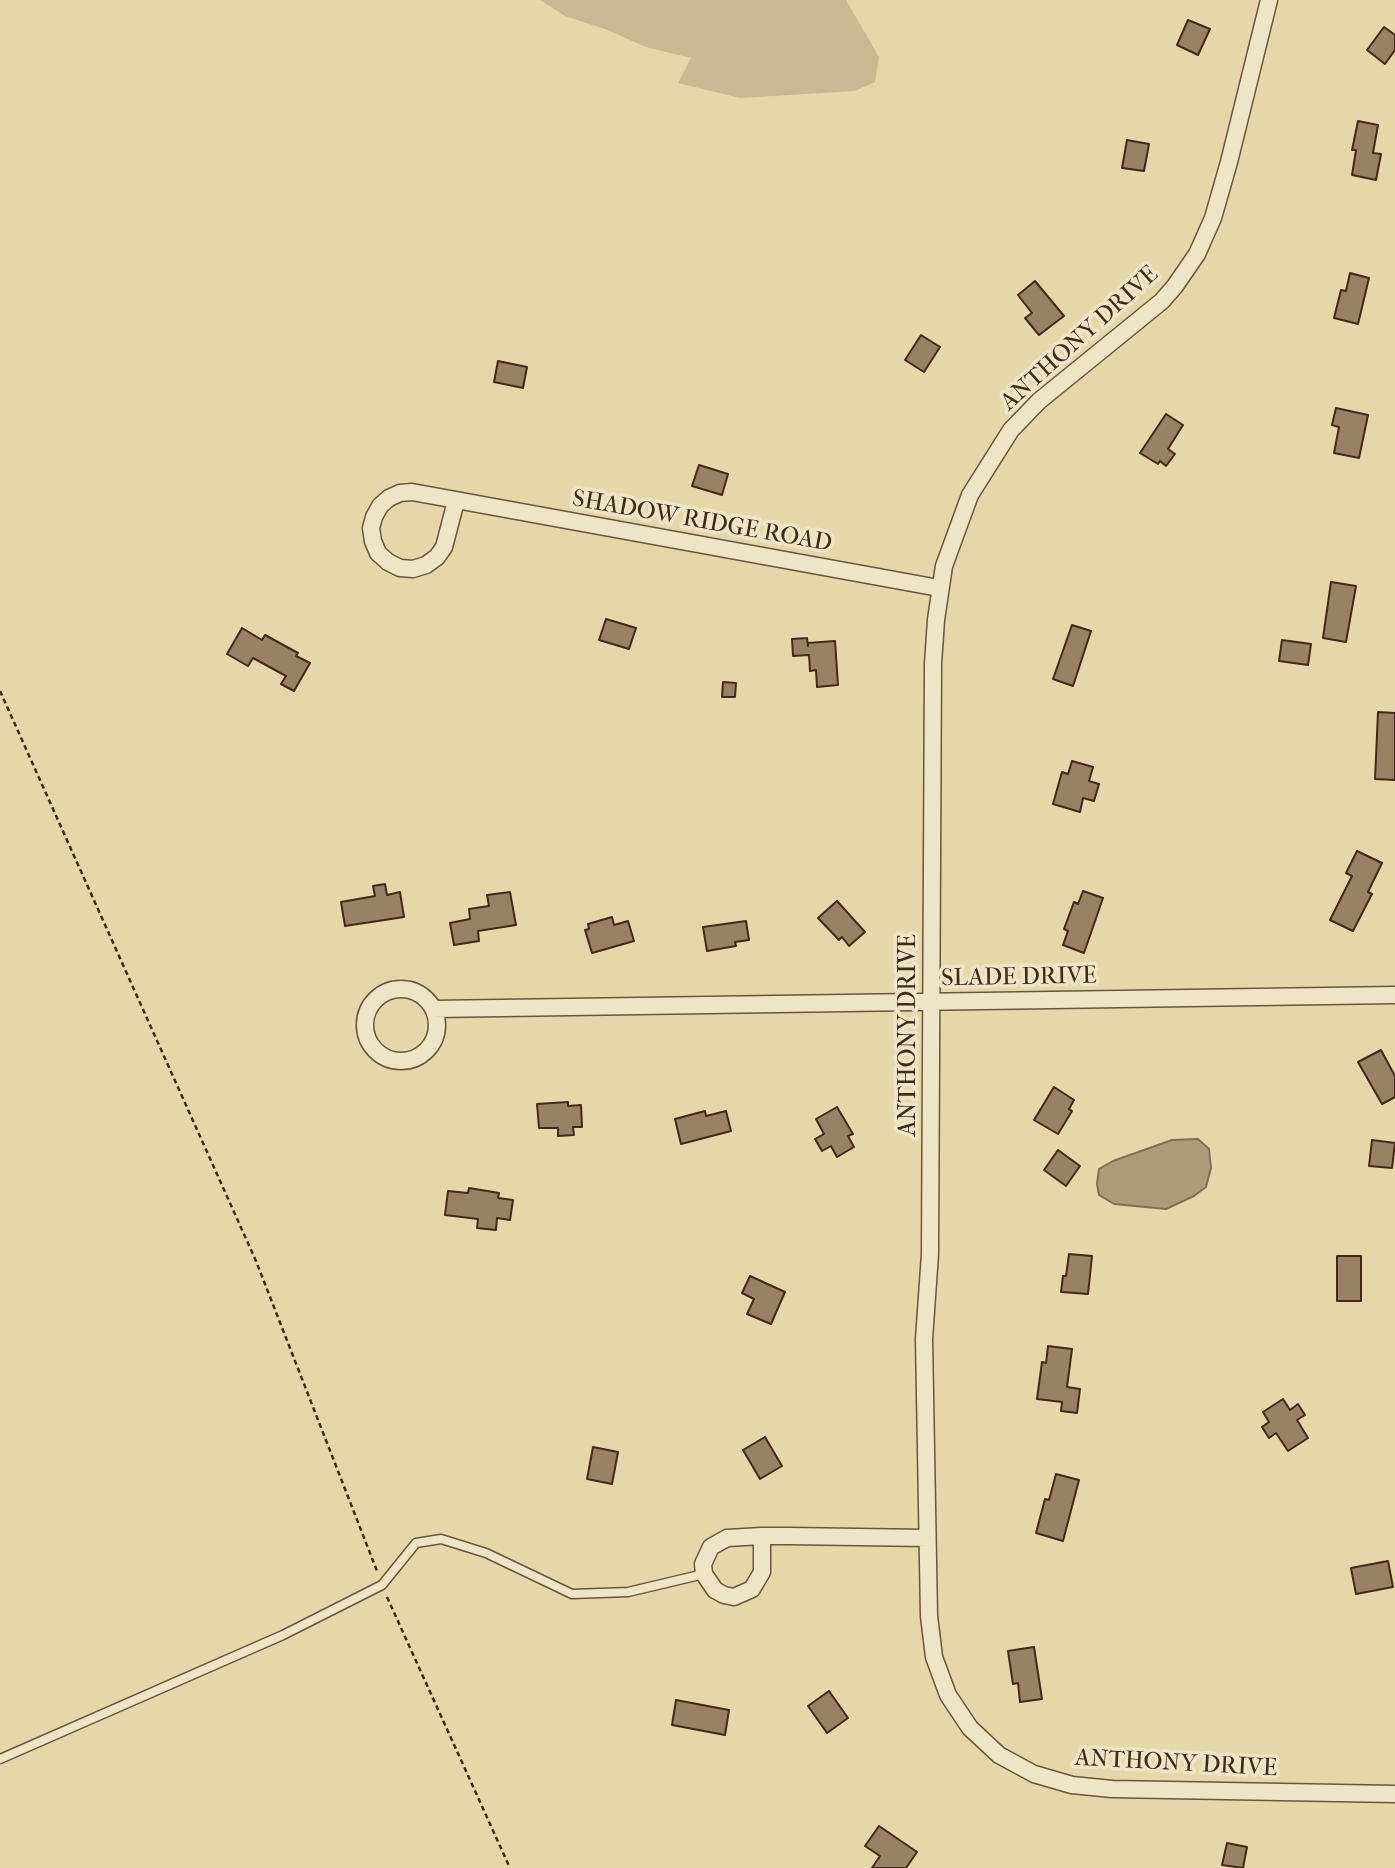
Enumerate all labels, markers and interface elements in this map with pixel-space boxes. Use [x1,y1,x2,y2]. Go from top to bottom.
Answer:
street label: ANTHONY DRIVE [995,261,1165,417]
street label: SHADOW RIDGE ROAD [570,485,834,559]
street label: ANTHONY DRIVE [895,934,923,1136]
street label: SLADE DRIVE [941,962,1097,994]
street label: ANTHONY DRIVE [1074,1744,1278,1784]

